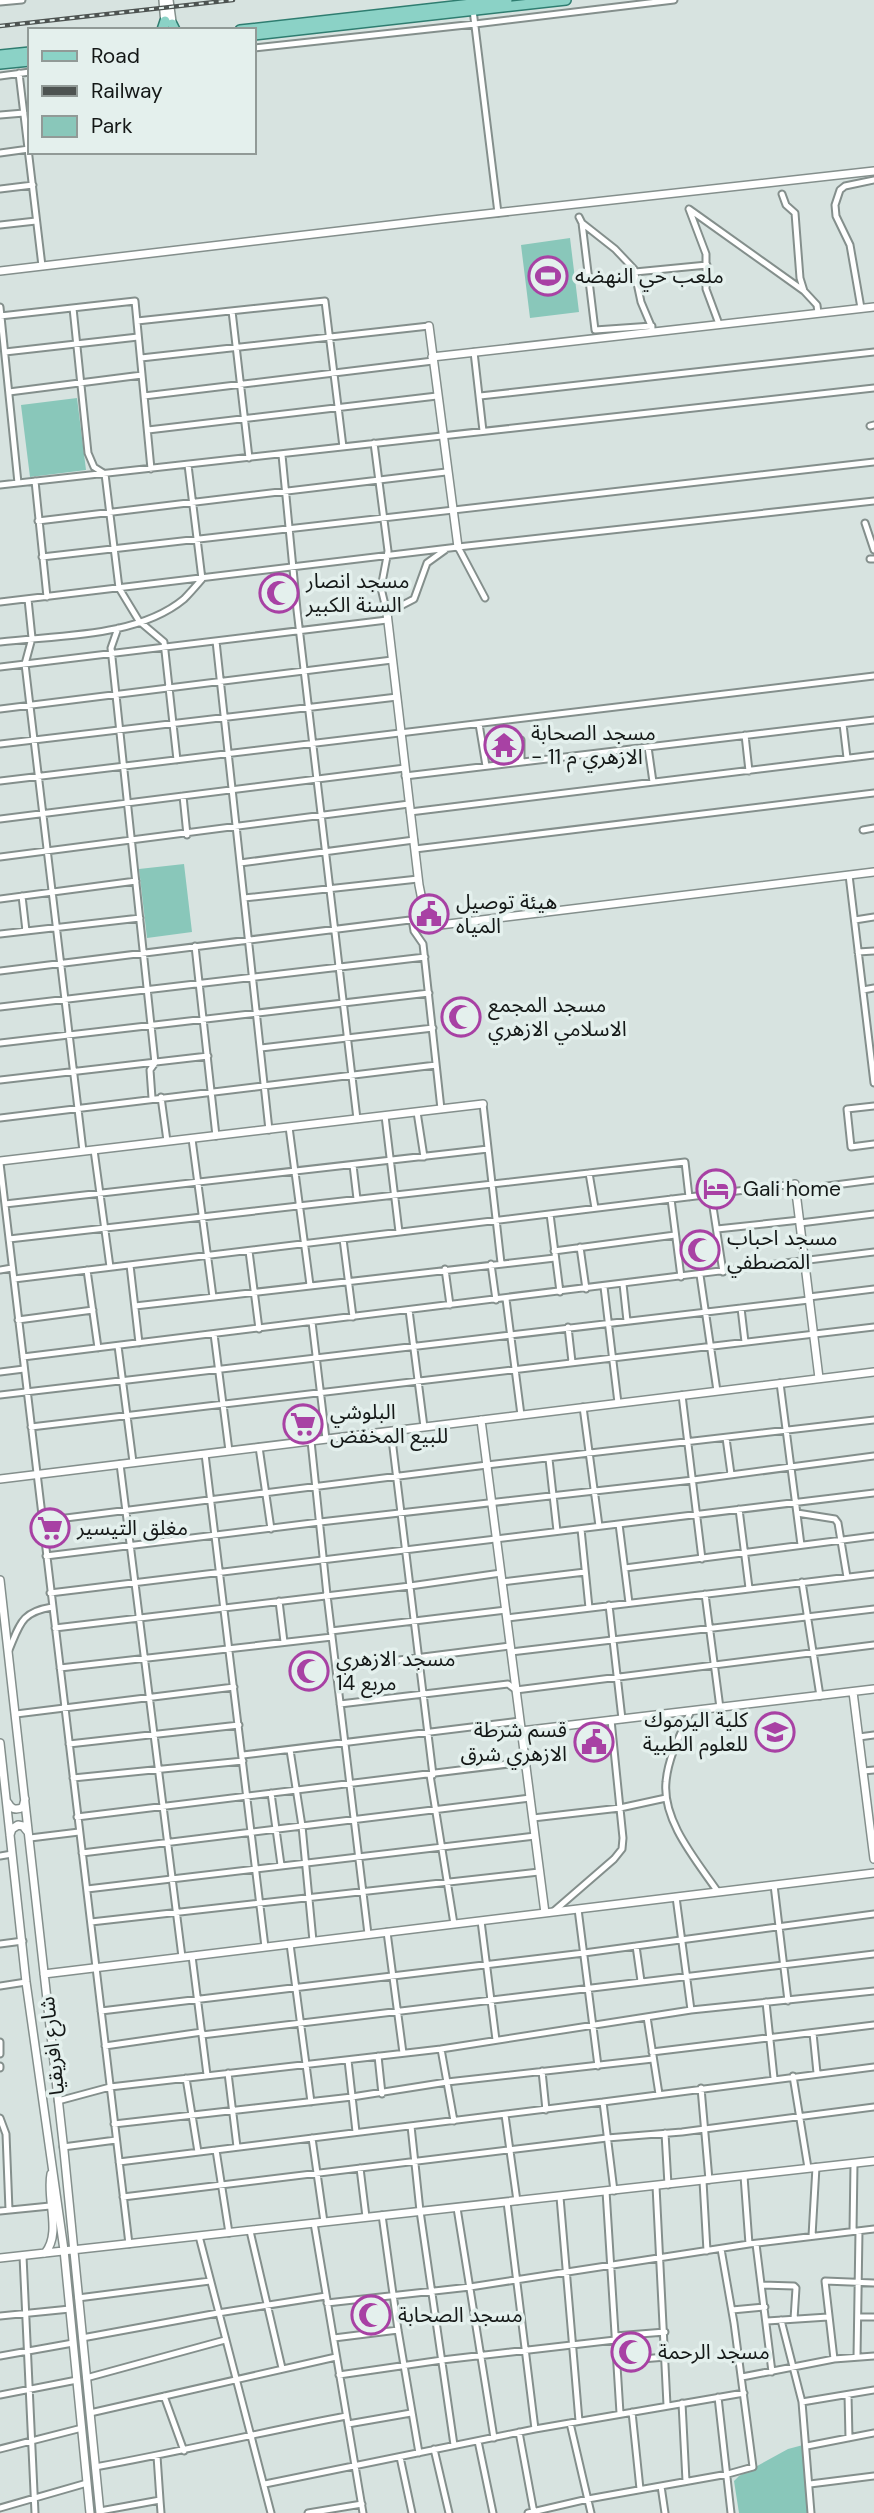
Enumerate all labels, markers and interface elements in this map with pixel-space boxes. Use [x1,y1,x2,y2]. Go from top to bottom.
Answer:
legend [28,28,256,154]
text: Road [91,42,140,70]
text: Railway [91,77,163,105]
text: Park [91,112,133,140]
sports icon: ملعب حي النهضه [527,255,569,297]
place label: ملعب حي النهضه [575,262,724,292]
place label: مسجد انصار السنة الكبير [305,567,409,619]
mosque icon: مسجد انصار السنة الكبير [258,572,300,614]
place label: مسجد الصحابة - الازهري م 11 [531,719,656,773]
temple icon: مسجد الصحابة - الازهري م 11 [483,724,525,766]
place label: هيئة توصيل المياه [456,888,557,940]
public building icon: هيئة توصيل المياه [408,893,450,935]
place label: مسجد المجمع الاسلامي الازهري [488,991,627,1045]
mosque icon: مسجد المجمع الاسلامي الازهري [440,996,482,1038]
hotel icon: Gali home [695,1168,737,1210]
place label: Gali home [743,1175,841,1203]
place label: مسجد احباب المصطفي [727,1224,838,1278]
mosque icon: مسجد احباب المصطفي [679,1229,721,1271]
place label: البلوشي للبيع المخفض [330,1398,448,1451]
supermarket icon: البلوشي للبيع المخفض [282,1403,324,1445]
supermarket icon: مغلق التيسير [29,1507,71,1549]
place label: مغلق التيسير [76,1514,188,1542]
place label: مسجد الازهري مربع 14 [336,1645,455,1698]
mosque icon: مسجد الازهري مربع 14 [288,1650,330,1692]
place label: كلية اليرموك للعلوم الطبية [643,1706,748,1760]
school or university icon: كلية اليرموك للعلوم الطبية [754,1711,796,1753]
place label: قسم شرطة الازهري شرق [461,1716,567,1770]
public building icon: قسم شرطة الازهري شرق [573,1721,615,1763]
street label: شارع افريقيا [33,1995,72,2097]
mosque icon: مسجد الصحابة [350,2294,392,2336]
place label: مسجد الصحابة [398,2301,523,2329]
mosque icon: مسجد الرحمة [610,2331,652,2373]
place label: مسجد الرحمة [658,2338,770,2366]

